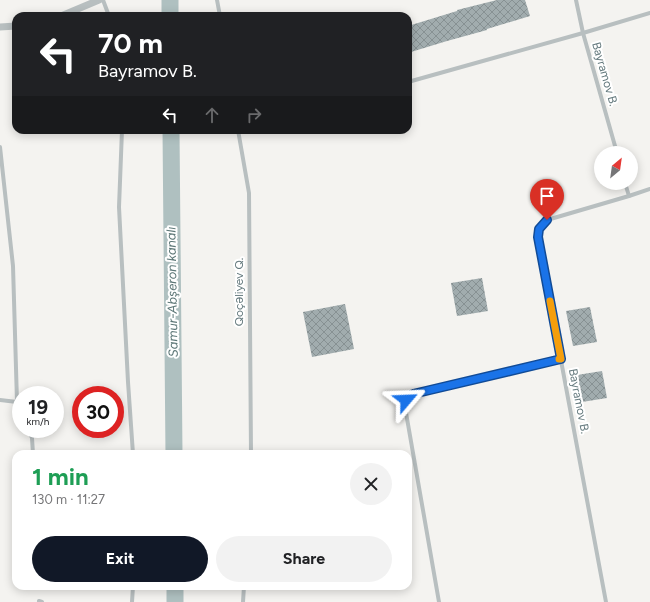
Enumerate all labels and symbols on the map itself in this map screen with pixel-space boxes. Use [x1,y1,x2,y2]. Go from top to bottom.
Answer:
street label: Bayramov B. [589,40,621,108]
north arrow [594,146,638,190]
pin [530,179,564,220]
water label: Samur-Abşeron kanalı [163,227,181,357]
street label: Qoçəliyev Q. [232,258,246,326]
street label: Bayramov B. [566,367,592,435]
position arrow [385,379,427,421]
speed limit sign: 30 [72,386,124,438]

